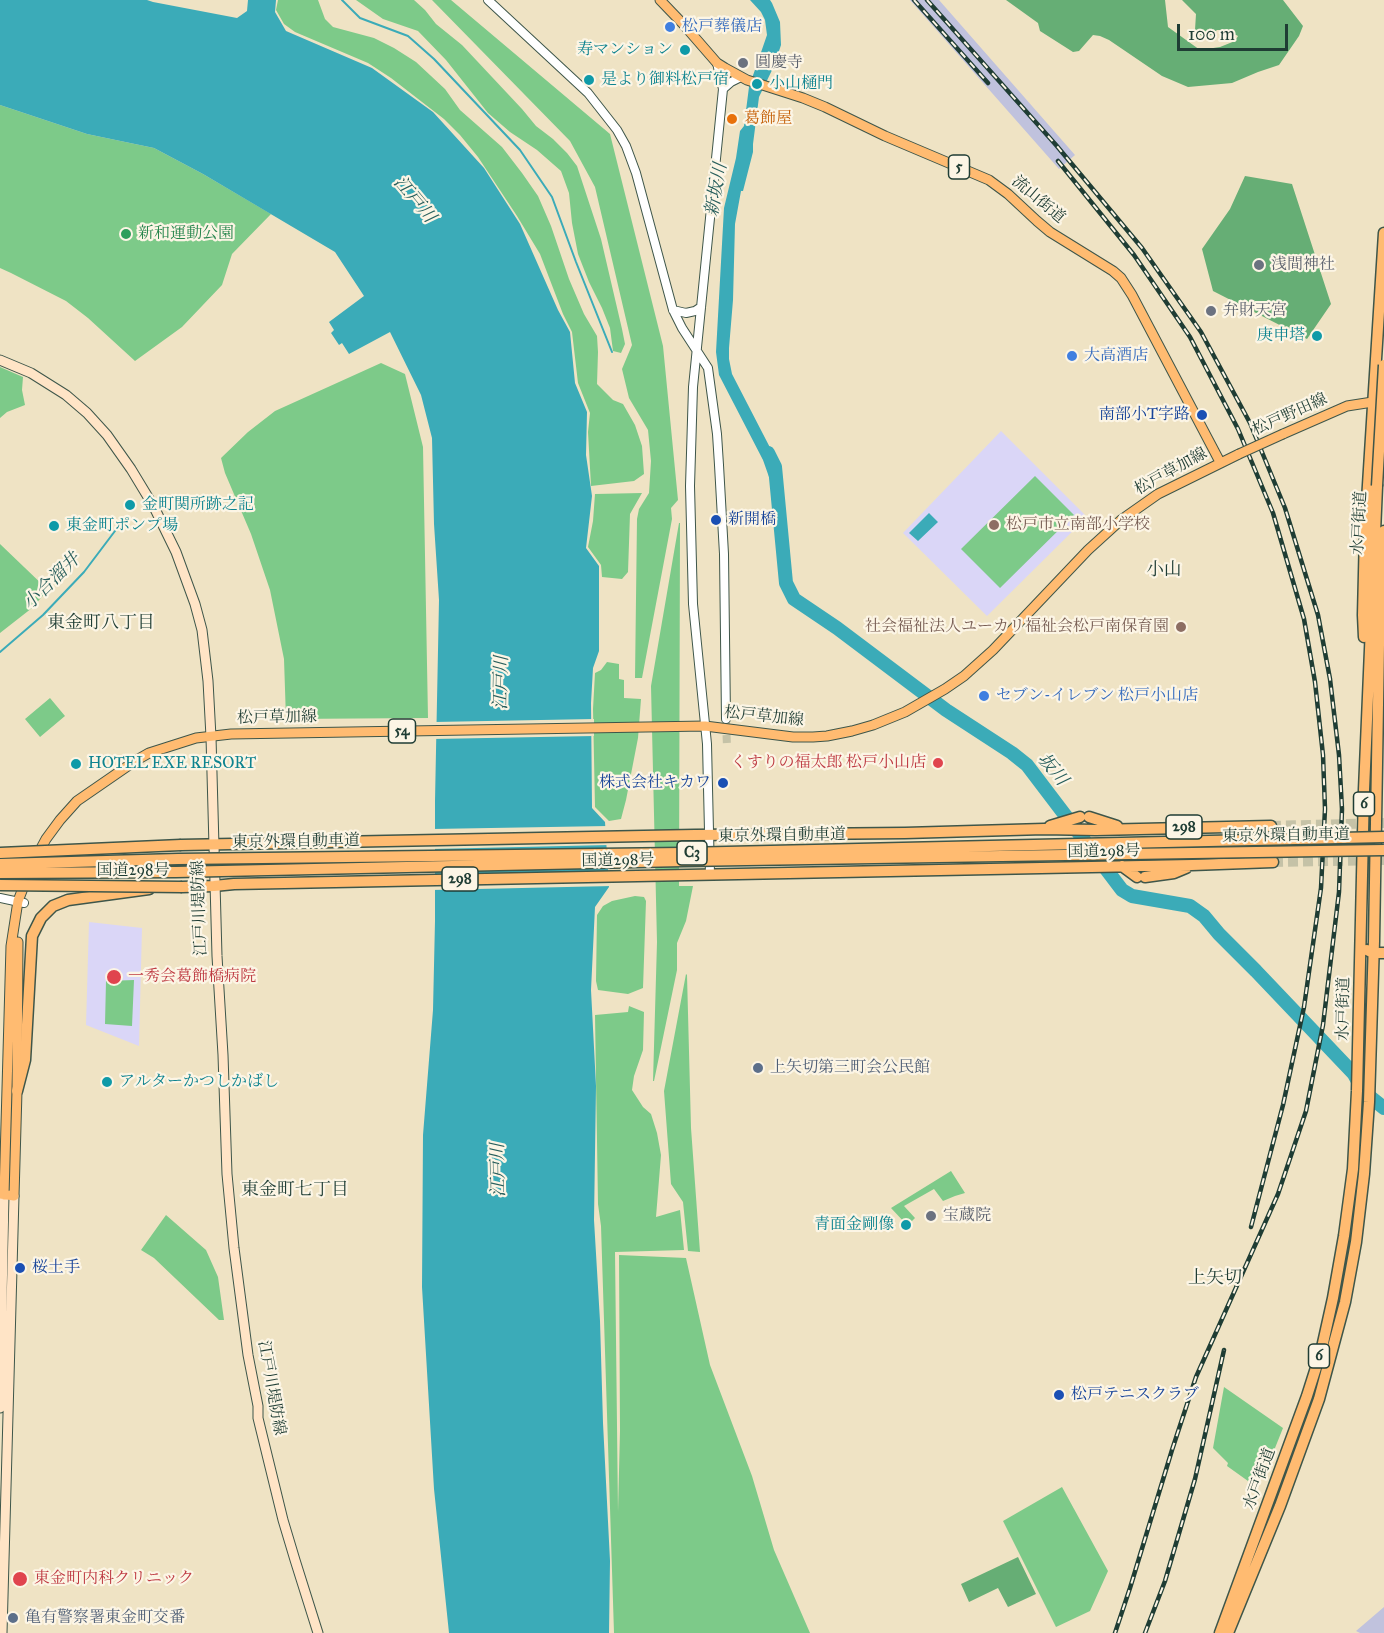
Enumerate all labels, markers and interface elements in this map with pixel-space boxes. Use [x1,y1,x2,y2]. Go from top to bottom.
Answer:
scale bar [1180,12,1291,50]
place label: 松戸葬儀店 [682,17,762,37]
marker: 松戸葬儀店 [663,20,677,34]
text: 100 m [1188,23,1235,45]
place label: 寿マンション [577,40,673,60]
marker: 寿マンション [678,43,692,57]
place label: 圓慶寺 [755,53,803,73]
marker: 圓慶寺 [736,56,750,70]
place label: 是より御料松戸宿 [601,70,729,90]
marker: 是より御料松戸宿 [582,73,596,87]
place label: 小山樋門 [769,74,833,94]
marker: 小山樋門 [750,77,764,91]
place label: 葛飾屋 [744,109,792,129]
marker: 葛飾屋 [725,112,739,126]
road number: 5 [948,155,970,179]
water label: 新坂川 [702,162,732,218]
water label: 江戸川 [388,172,440,228]
street label: 流山街道 [1007,172,1069,228]
place label: 新和運動公園 [138,224,234,244]
marker: 新和運動公園 [119,227,133,241]
place label: 浅間神社 [1271,255,1335,275]
marker: 浅間神社 [1252,258,1266,272]
place label: 弁財天宮 [1223,301,1287,321]
marker: 弁財天宮 [1204,304,1218,318]
place label: 庚申塔 [1257,326,1305,346]
marker: 庚申塔 [1310,329,1324,343]
place label: 大高酒店 [1084,346,1148,366]
marker: 大高酒店 [1065,349,1079,363]
street label: 松戸野田線 [1250,390,1330,440]
place label: 南部小T字路 [1099,405,1190,425]
marker: 南部小T字路 [1195,408,1209,422]
street label: 松戸草加線 [1131,444,1211,500]
street label: 水戸街道 [1349,491,1371,555]
place label: 金町関所跡之記 [142,495,254,515]
marker: 金町関所跡之記 [123,498,137,512]
place label: 新開橋 [728,510,776,530]
marker: 新開橋 [709,513,723,527]
place label: 松戸市立南部小学校 [1006,515,1150,535]
place label: 東金町ポンプ場 [66,516,178,536]
marker: 松戸市立南部小学校 [987,518,1001,532]
marker: 東金町ポンプ場 [47,519,61,533]
water label: 小合溜井 [19,549,85,615]
district label: 小山 [1146,560,1182,582]
district label: 東金町八丁目 [47,613,155,635]
place label: 社会福祉法人ユーカリ福祉会松戸南保育園 [865,617,1169,637]
marker: 社会福祉法人ユーカリ福祉会松戸南保育園 [1174,620,1188,634]
water label: 江戸川 [491,656,513,710]
place label: セブン-イレブン 松戸小山店 [996,686,1198,706]
marker: セブン-イレブン 松戸小山店 [977,689,991,703]
street label: 松戸草加線 [723,703,805,731]
street label: 松戸草加線 [237,708,317,728]
road number: 54 [388,719,416,743]
water label: 坂川 [1032,749,1072,791]
place label: くすりの福太郎 松戸小山店 [731,753,926,773]
place label: HOTEL EXE RESORT [88,754,256,774]
marker: くすりの福太郎 松戸小山店 [931,756,945,770]
marker: HOTEL EXE RESORT [69,757,83,771]
place label: 株式会社キカワ [599,773,711,793]
marker: 株式会社キカワ [716,776,730,790]
road number: 6 [1354,792,1374,816]
road number: 298 [1166,815,1202,839]
street label: 東京外環自動車道 [718,825,846,847]
street label: 東京外環自動車道 [1222,825,1350,847]
street label: 東京外環自動車道 [232,831,360,853]
road number: C3 [677,841,707,865]
street label: 国道298号 [1067,842,1141,862]
street label: 国道298号 [581,851,655,871]
street label: 江戸川堤防線 [189,860,211,956]
street label: 国道298号 [97,861,169,881]
road number: 298 [442,867,478,891]
place label: 一秀会葛飾橋病院 [128,967,256,987]
marker: 一秀会葛飾橋病院 [105,968,123,986]
street label: 水戸街道 [1334,977,1354,1041]
place label: 上矢切第三町会公民館 [770,1058,930,1078]
marker: 上矢切第三町会公民館 [751,1061,765,1075]
place label: アルターかつしかばし [119,1072,279,1092]
marker: アルターかつしかばし [100,1075,114,1089]
water label: 江戸川 [488,1143,510,1197]
district label: 東金町七丁目 [241,1180,349,1202]
place label: 宝蔵院 [943,1206,991,1226]
marker: 宝蔵院 [924,1209,938,1223]
place label: 青面金剛像 [814,1215,894,1235]
marker: 青面金剛像 [899,1218,913,1232]
place label: 桜土手 [32,1258,80,1278]
marker: 桜土手 [13,1261,27,1275]
district label: 上矢切 [1188,1268,1242,1290]
street label: 江戸川堤防線 [253,1339,289,1437]
road number: 6 [1308,1344,1330,1368]
place label: 松戸テニスクラブ [1071,1385,1199,1405]
marker: 松戸テニスクラブ [1052,1388,1066,1402]
street label: 水戸街道 [1240,1446,1280,1512]
place label: 東金町内科クリニック [34,1569,194,1589]
marker: 東金町内科クリニック [11,1570,29,1588]
place label: 亀有警察署東金町交番 [25,1608,185,1628]
marker: 亀有警察署東金町交番 [6,1611,20,1625]

